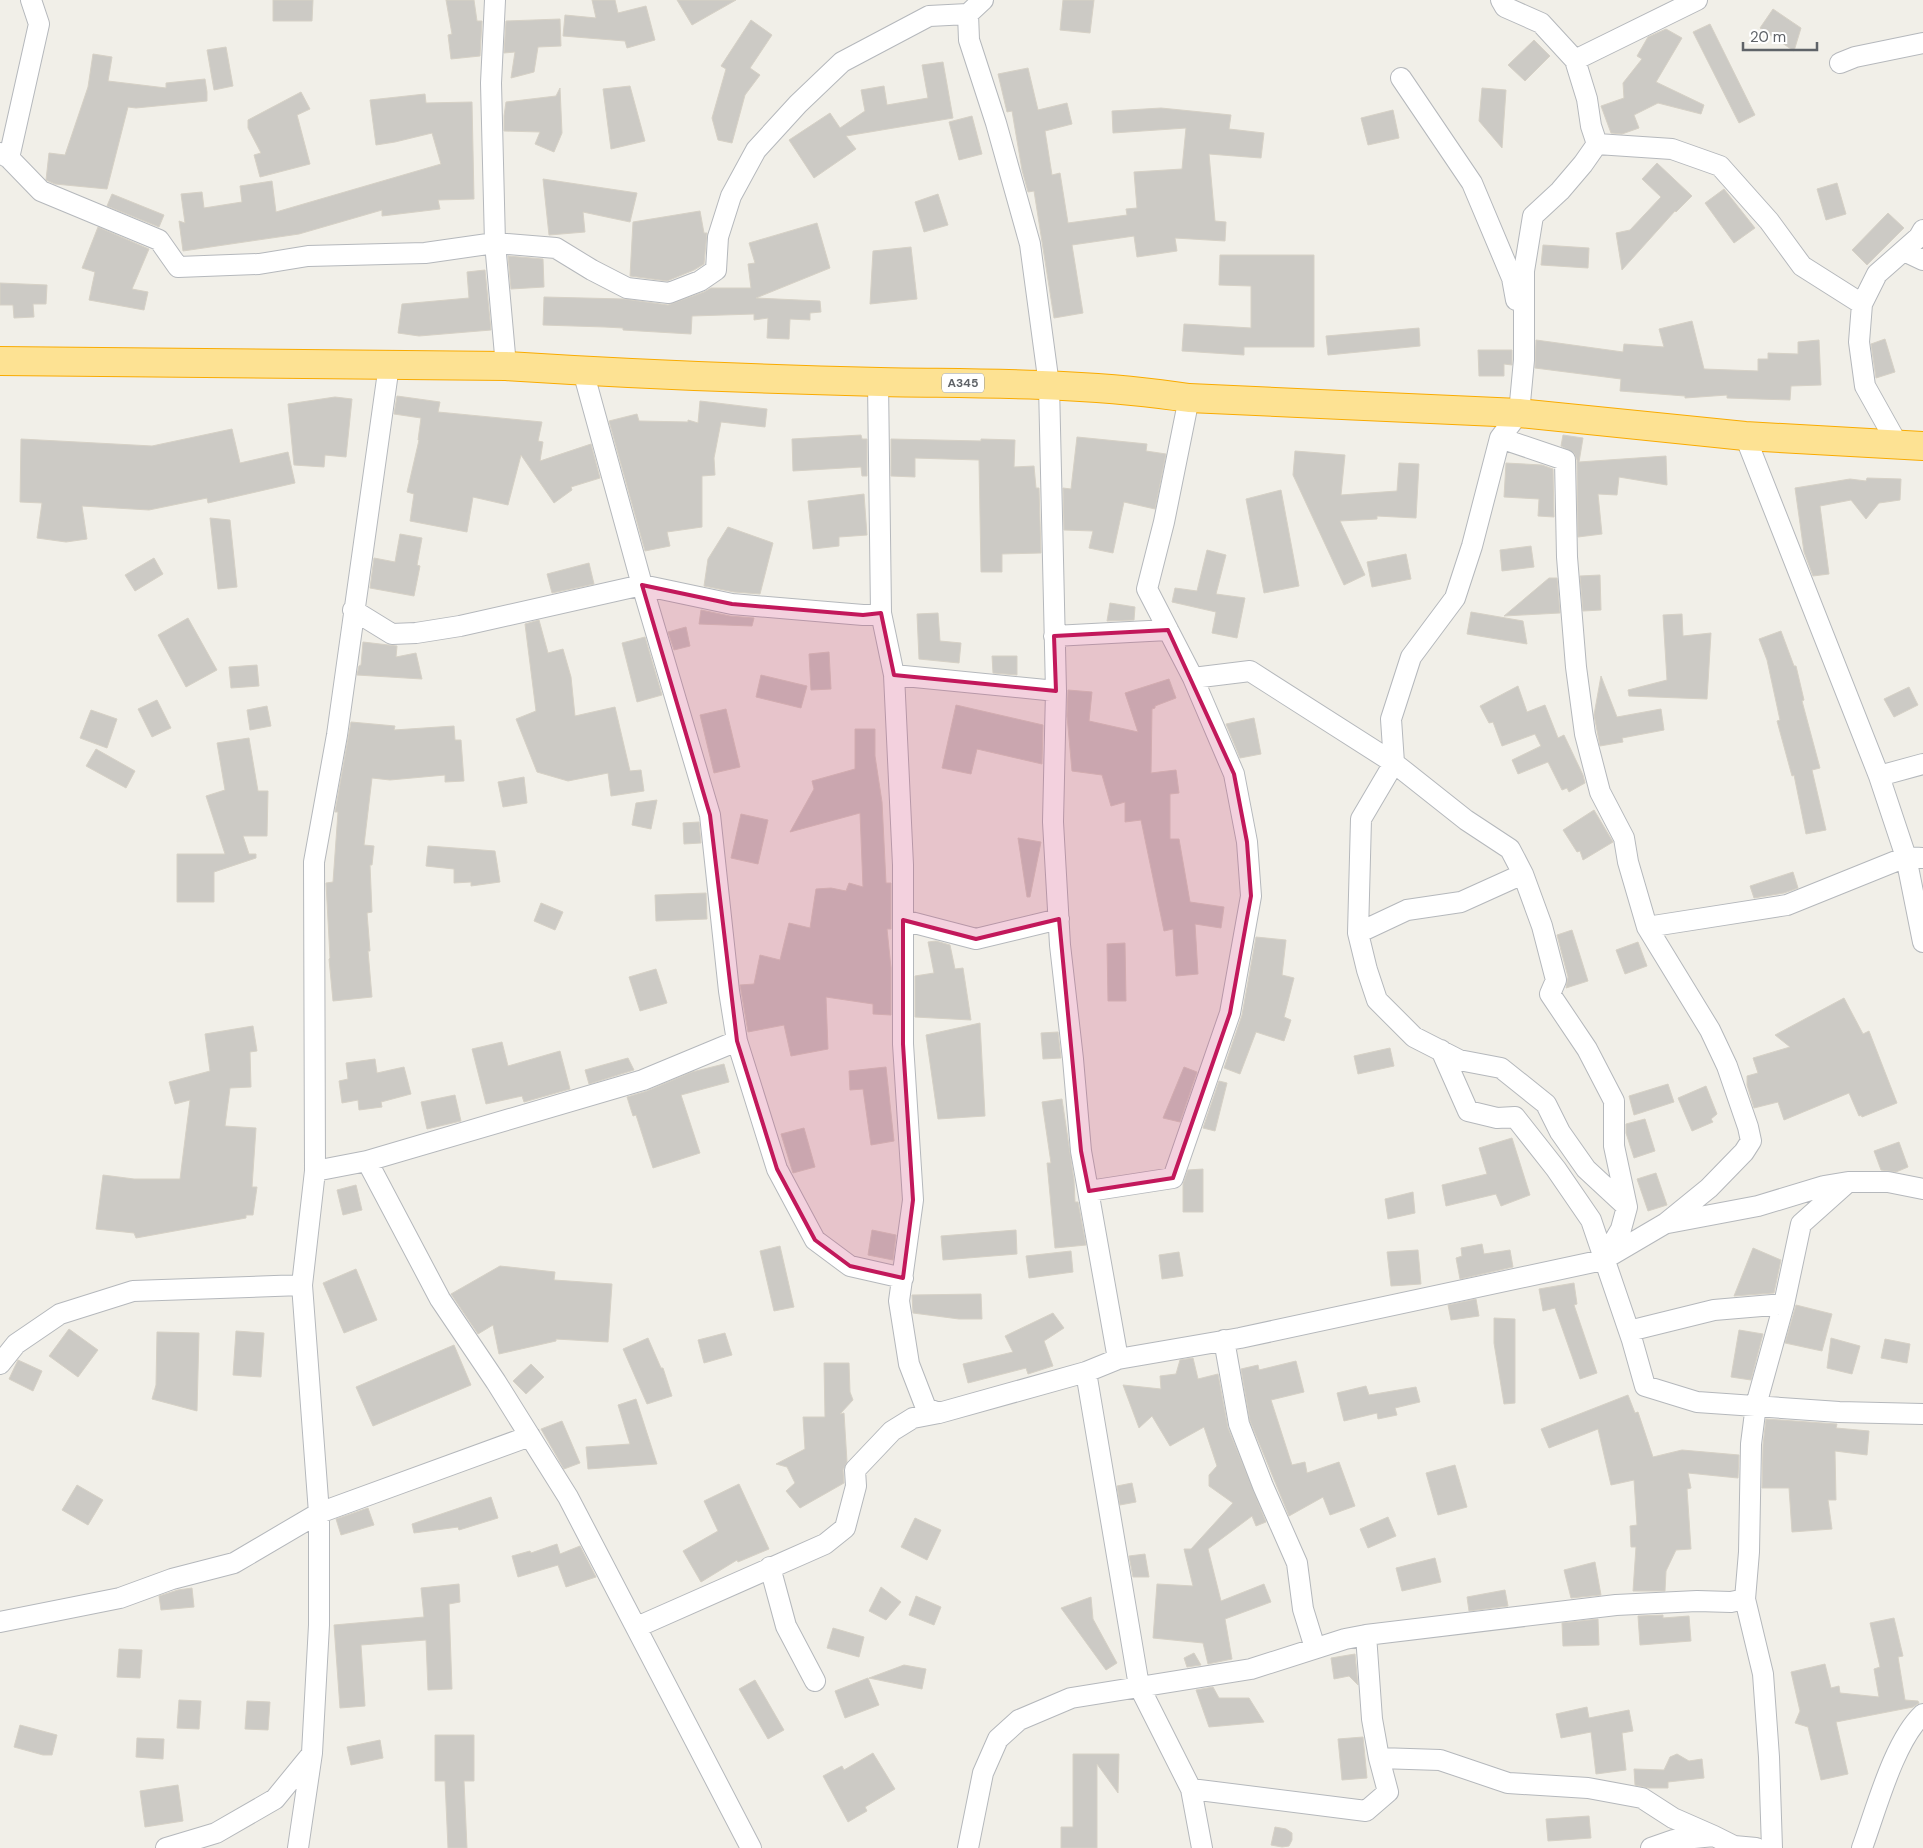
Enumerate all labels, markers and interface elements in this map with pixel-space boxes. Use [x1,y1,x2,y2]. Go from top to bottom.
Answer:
scale bar [1743,20,1817,52]
text: 20 m [1750,27,1786,47]
road number: A345 [942,373,984,392]

